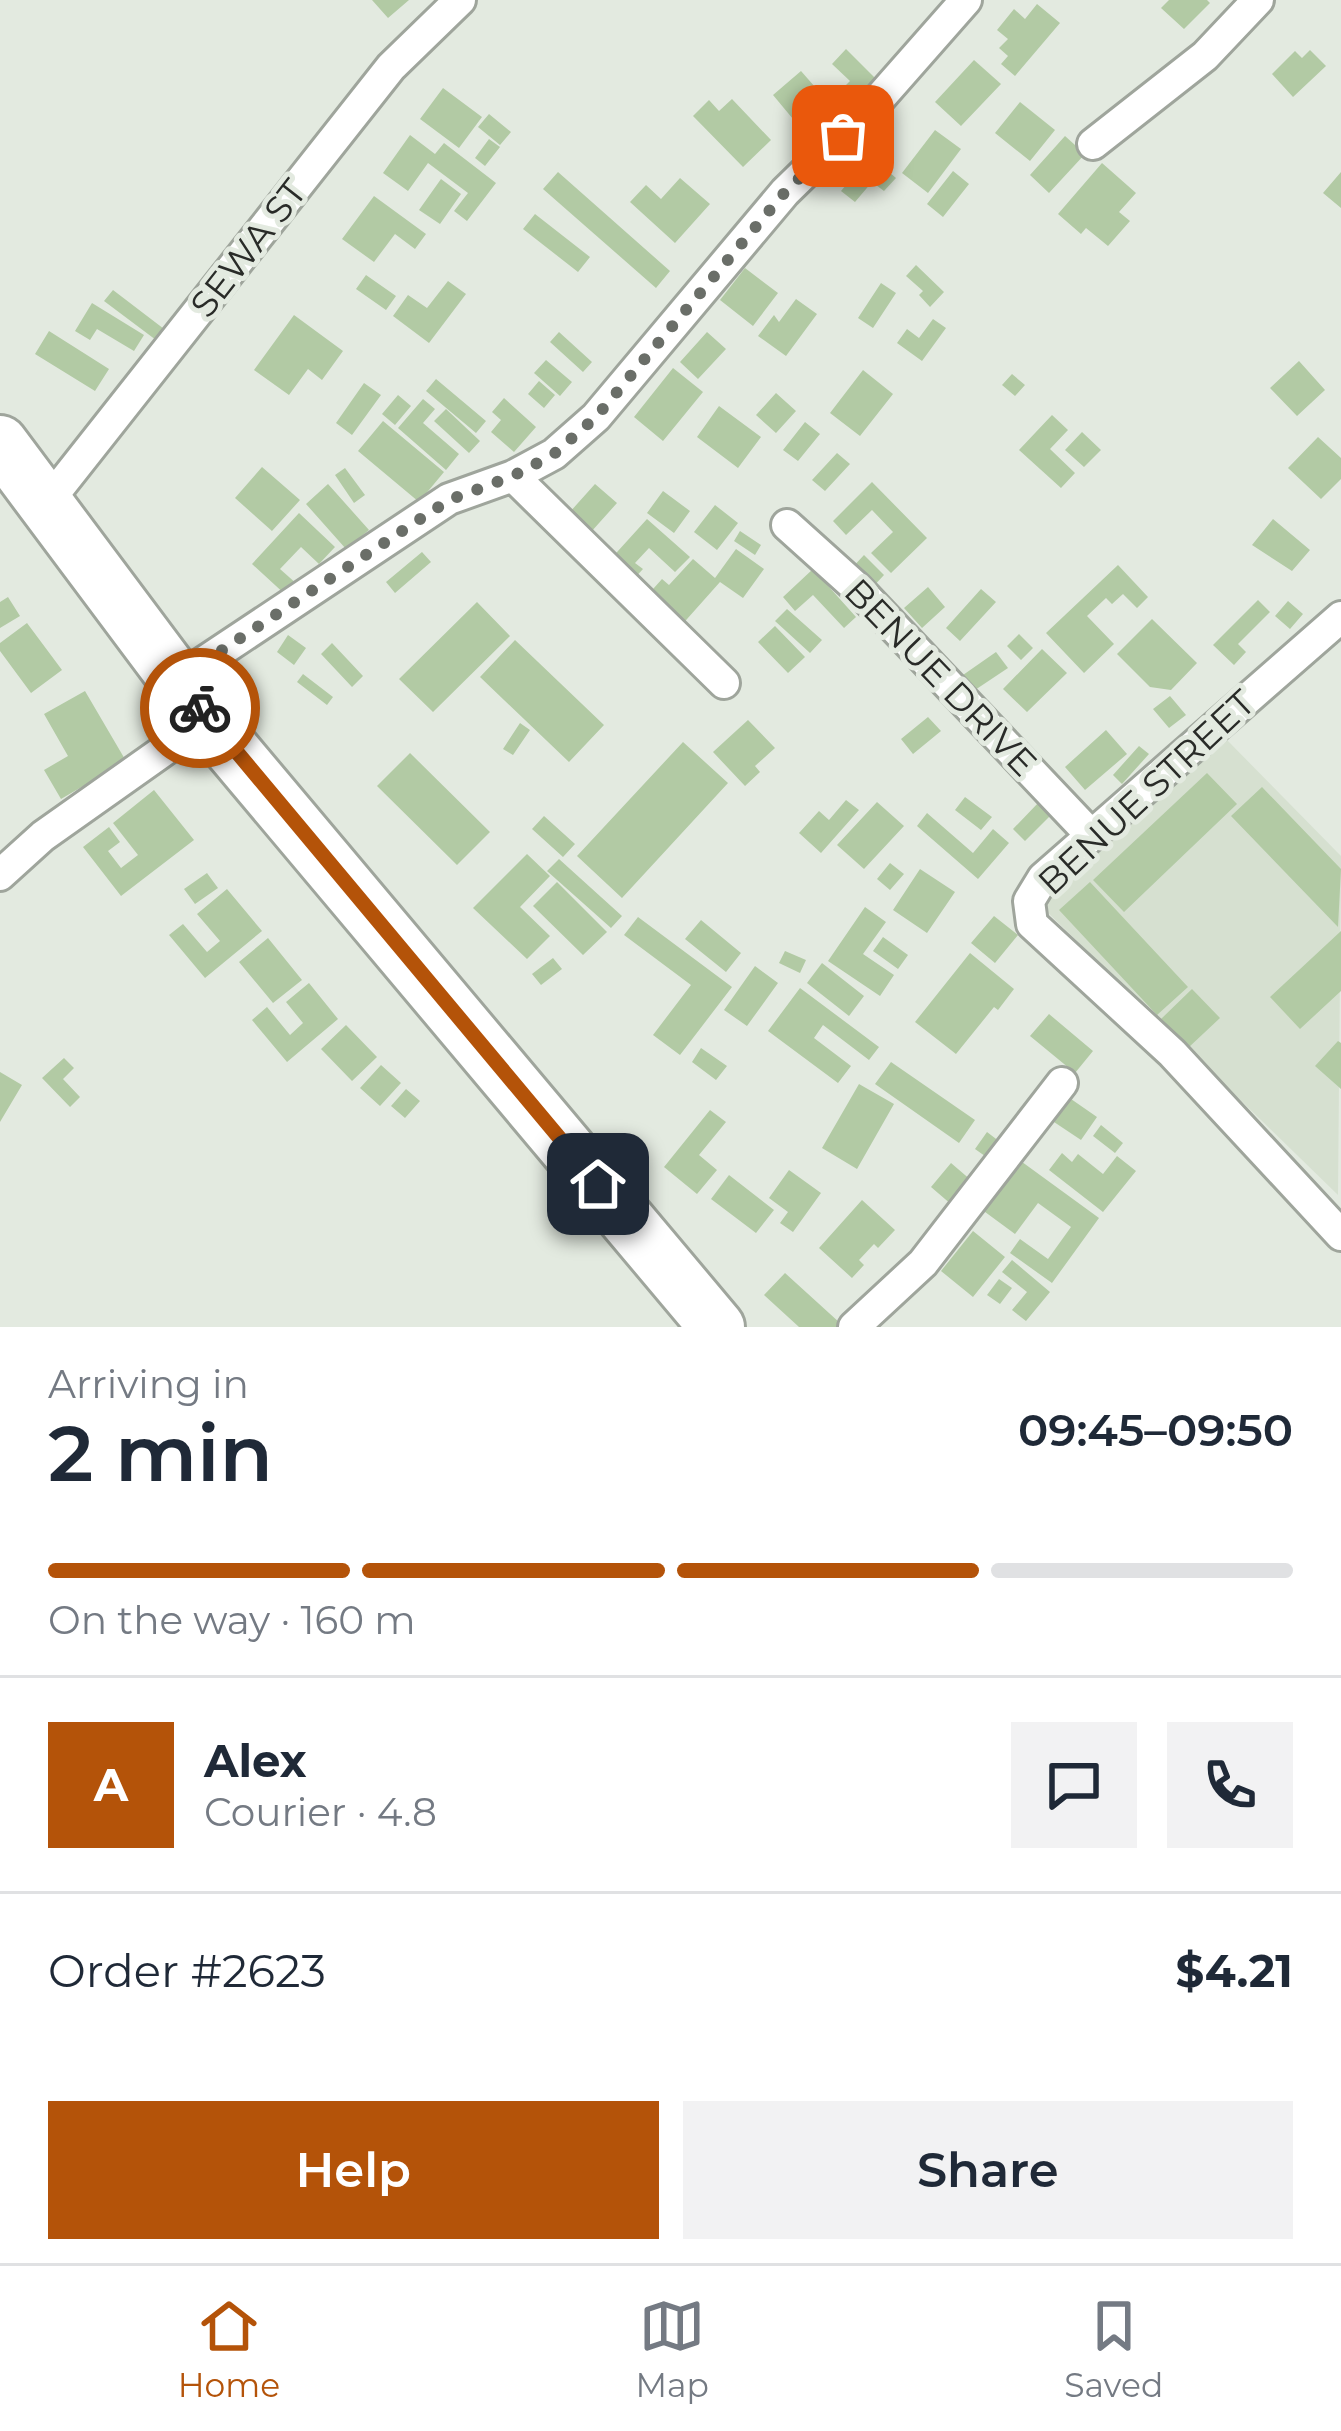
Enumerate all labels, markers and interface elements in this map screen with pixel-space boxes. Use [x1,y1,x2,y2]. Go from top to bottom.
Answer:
pin [792,85,894,187]
icon: bag [810,103,876,169]
street label: SEWA ST [181,170,315,325]
street label: BENUE DRIVE [836,569,1046,785]
courier [140,648,260,768]
icon: bike [167,675,233,741]
street label: BENUE STREET [1029,680,1264,904]
pin [547,1133,649,1235]
icon: home [565,1151,631,1217]
text: Arriving in [48,1360,249,1408]
text: 09:45–09:50 [1018,1402,1293,1457]
text: 2 min [48,1405,273,1501]
text: On the way · 160 m [48,1596,416,1644]
button: chat [1011,1722,1137,1848]
button: phone [1167,1722,1293,1848]
text: Alex [204,1733,307,1788]
text: A [94,1757,128,1812]
text: Courier · 4.8 [204,1788,437,1836]
text: Order #2623 [48,1943,326,1998]
text: $4.21 [1176,1943,1293,1998]
button: Help [48,2101,659,2239]
button: Share [683,2101,1293,2239]
tab: Home [178,2293,280,2405]
tab: Map [635,2293,709,2405]
tab: Saved [1064,2293,1163,2405]

